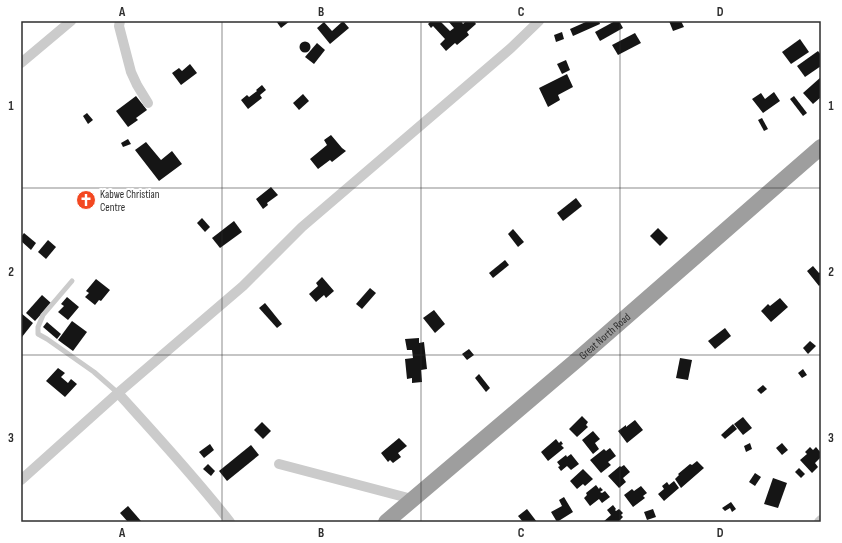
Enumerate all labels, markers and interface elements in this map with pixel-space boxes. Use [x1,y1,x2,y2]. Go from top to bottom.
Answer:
text: A [118,4,126,20]
text: B [318,4,324,20]
text: C [518,4,525,20]
text: D [717,4,724,20]
text: 1 [8,98,14,114]
text: 1 [828,98,834,114]
place label: Kabwe Christian Centre [100,188,160,214]
church icon: Kabwe Christian Centre [75,189,97,211]
text: 2 [8,264,14,280]
text: 2 [828,264,834,280]
street label: Great North Road [576,310,633,362]
text: 3 [8,430,14,446]
text: 3 [828,430,834,446]
text: A [118,525,126,541]
text: B [318,525,324,541]
text: C [518,525,525,541]
text: D [717,525,724,541]

